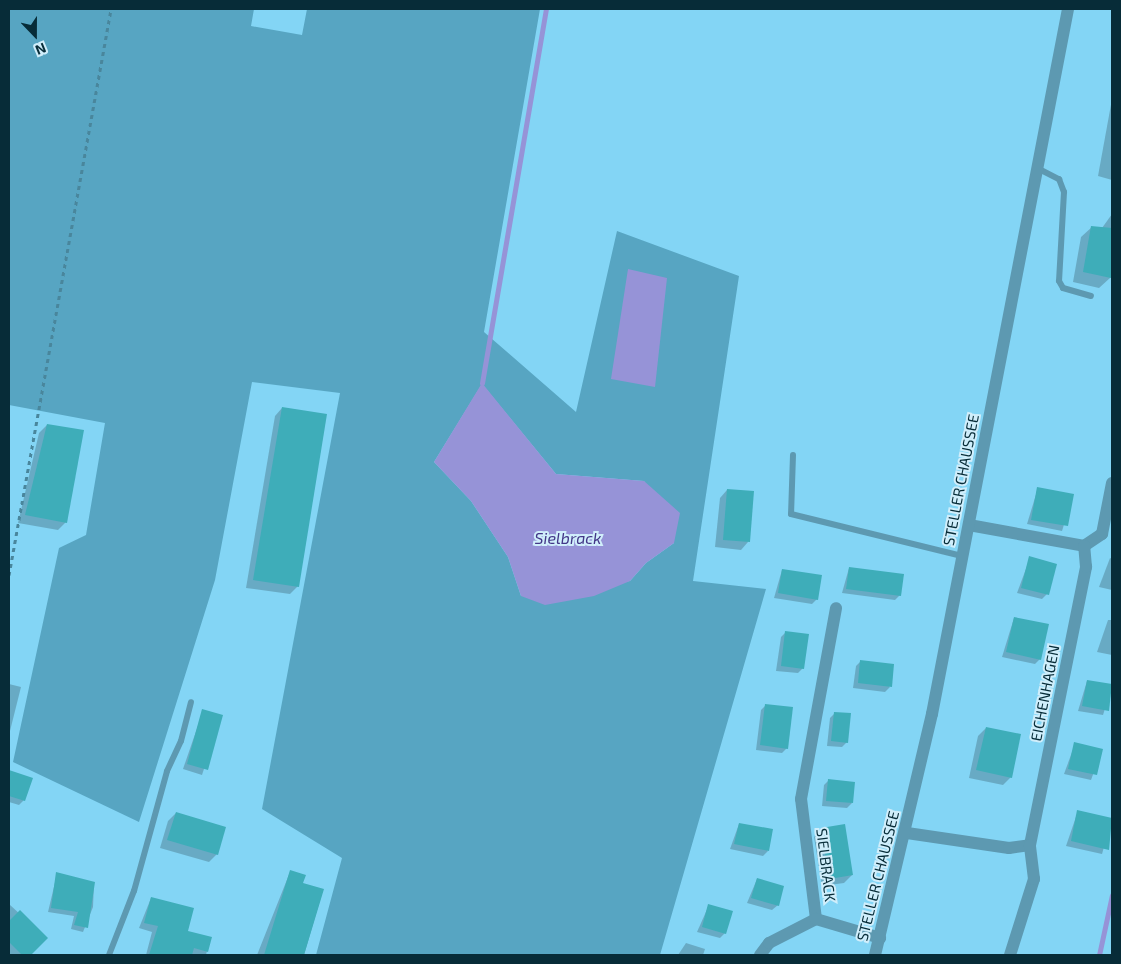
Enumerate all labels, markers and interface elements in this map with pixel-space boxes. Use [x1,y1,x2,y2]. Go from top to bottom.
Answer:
north arrow [10,10,60,60]
text: N [33,40,49,59]
street label: STELLER CHAUSSEE [939,413,983,547]
water label: Sielbrack [535,528,601,548]
street label: EICHENHAGEN [1027,643,1063,743]
street label: STELLER CHAUSSEE [853,809,903,943]
street label: SIELBRACK [813,827,839,903]

